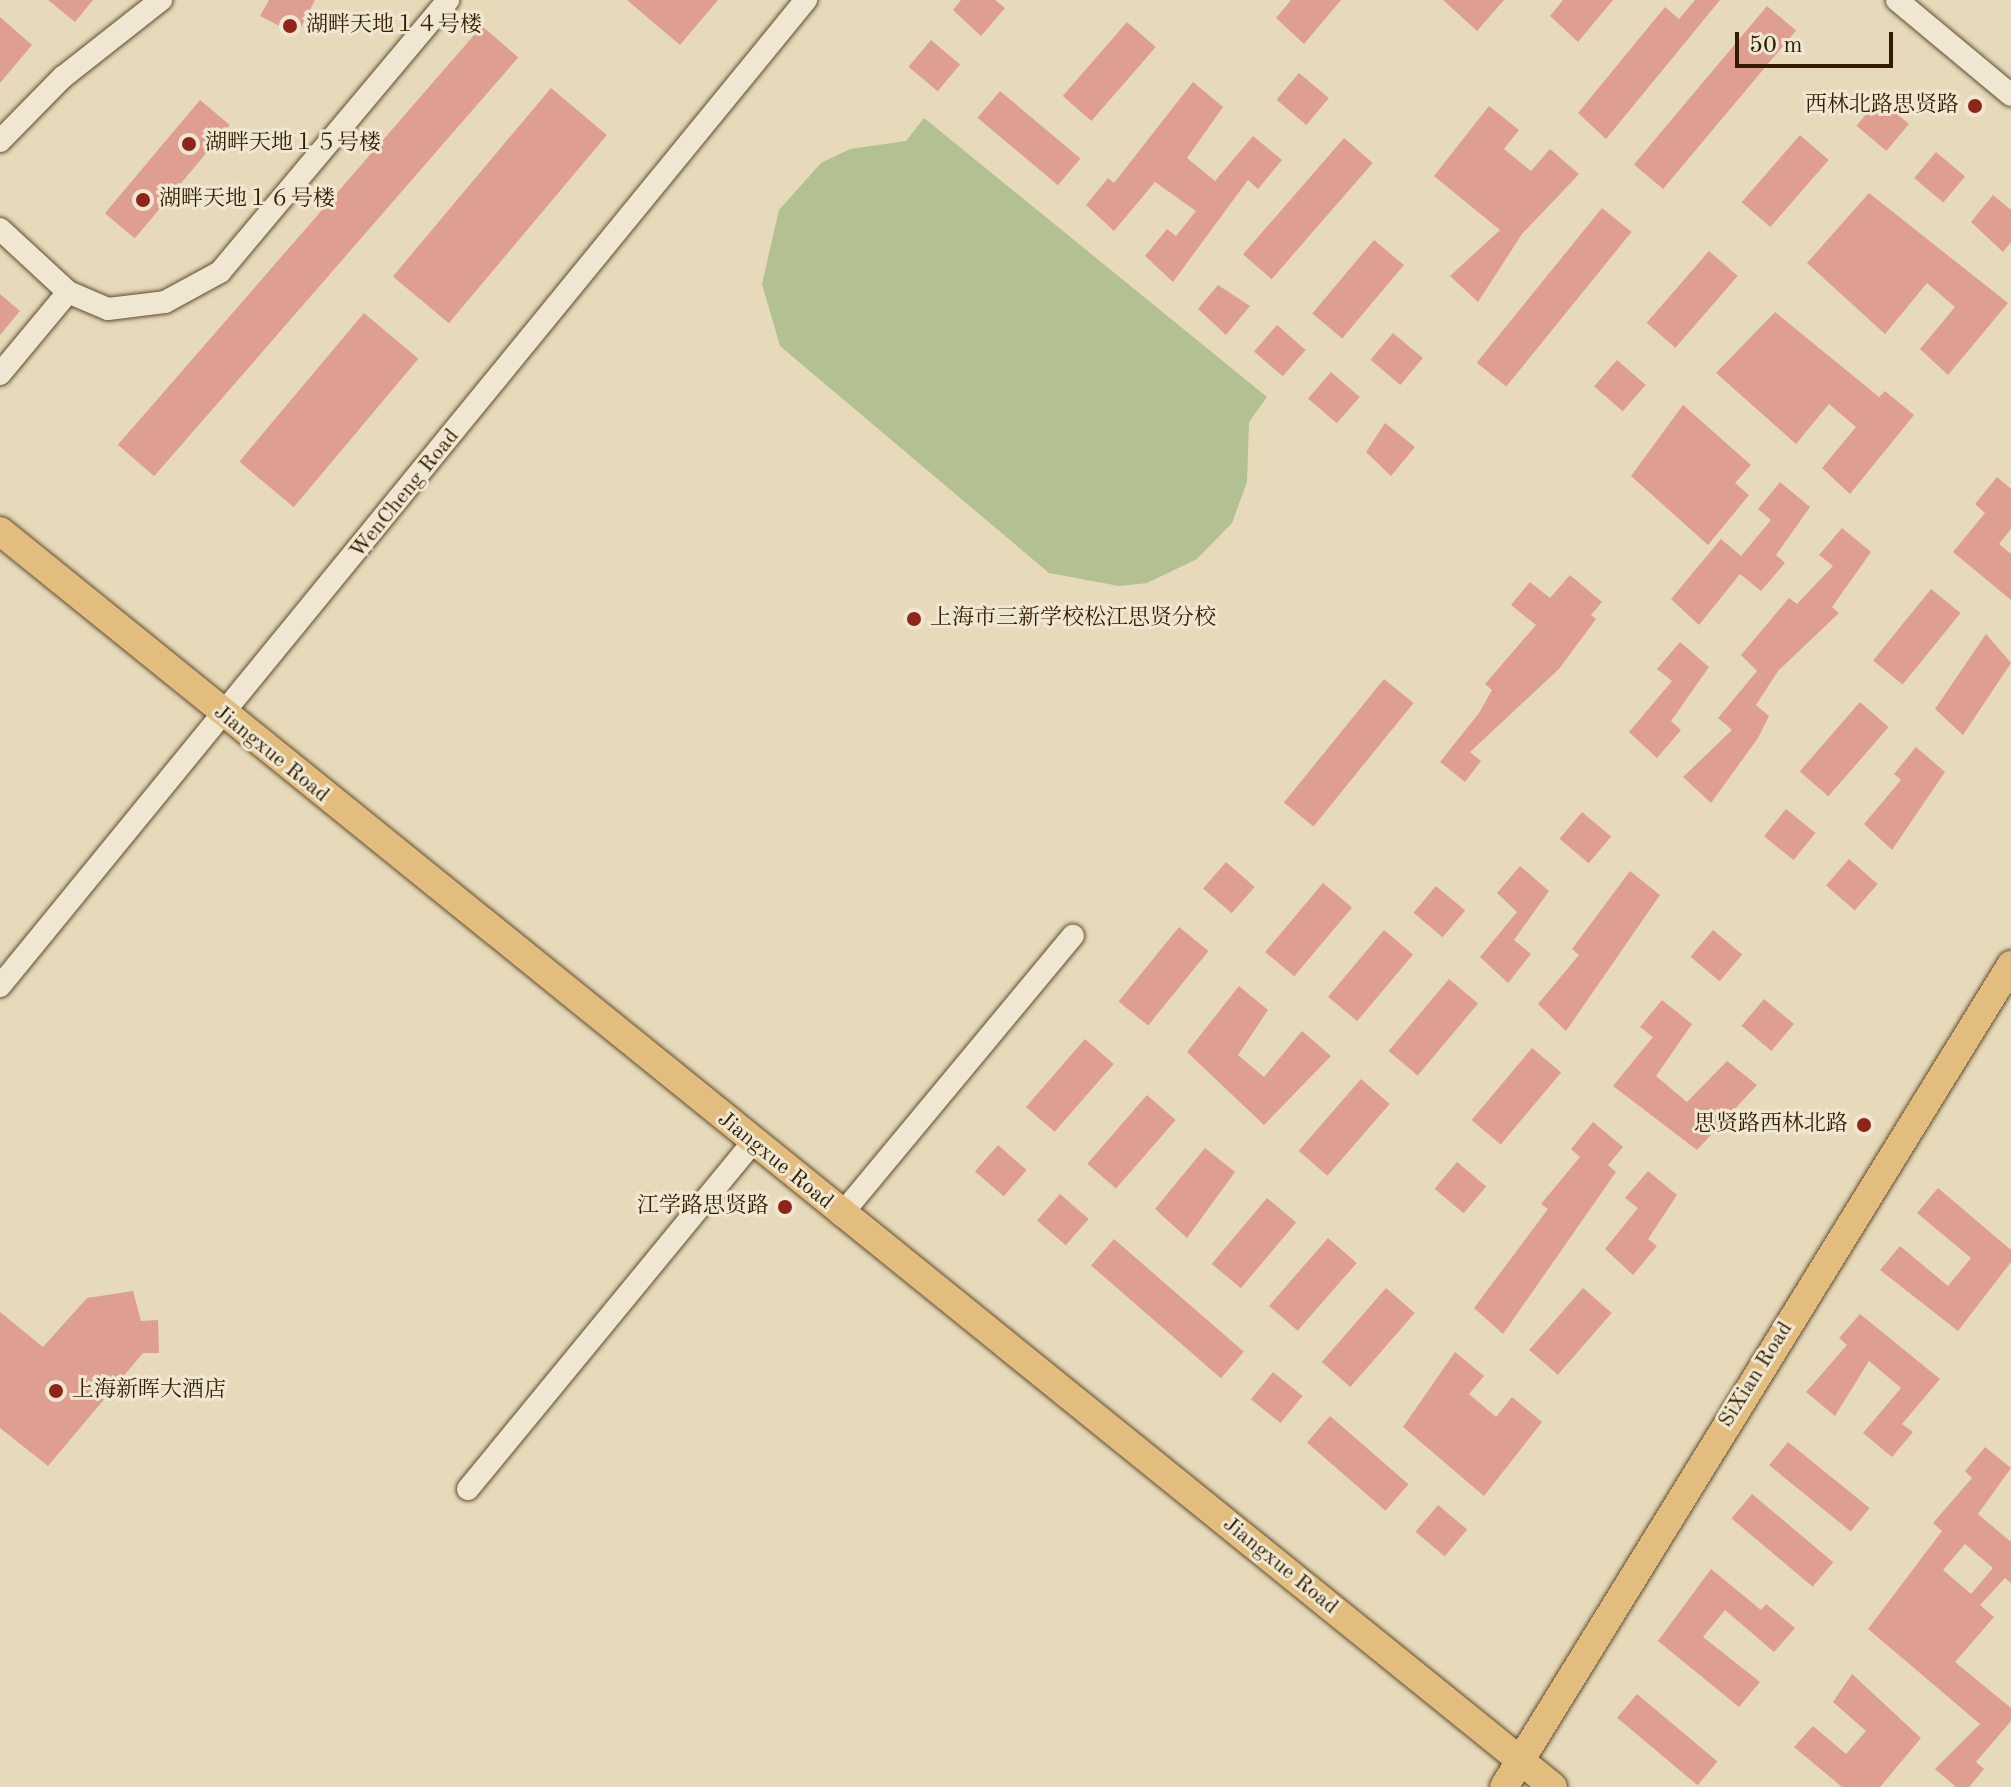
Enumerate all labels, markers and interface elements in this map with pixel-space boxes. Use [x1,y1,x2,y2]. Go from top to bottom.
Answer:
place label: 湖畔天地１４号楼 [306,13,482,39]
scale bar [1739,16,1897,66]
marker: 湖畔天地１４号楼 [281,17,299,35]
text: 50 m [1749,34,1803,58]
place label: 西林北路思贤路 [1805,93,1959,119]
marker: 西林北路思贤路 [1966,97,1984,115]
place label: 湖畔天地１５号楼 [205,131,381,157]
marker: 湖畔天地１５号楼 [180,135,198,153]
place label: 湖畔天地１６号楼 [159,187,335,213]
marker: 湖畔天地１６号楼 [134,191,152,209]
street label: WenCheng Road [345,424,465,564]
place label: 上海市三新学校松江思贤分校 [930,606,1216,632]
marker: 上海市三新学校松江思贤分校 [905,610,923,628]
street label: Jiangxue Road [208,699,334,809]
street label: Jiangxue Road [712,1106,838,1216]
place label: 思贤路西林北路 [1694,1112,1848,1138]
marker: 思贤路西林北路 [1855,1116,1873,1134]
place label: 江学路思贤路 [637,1194,769,1220]
marker: 江学路思贤路 [776,1198,794,1216]
street label: SiXian Road [1713,1317,1799,1433]
place label: 上海新晖大酒店 [72,1378,226,1404]
marker: 上海新晖大酒店 [47,1382,65,1400]
street label: Jiangxue Road [1217,1511,1343,1621]

